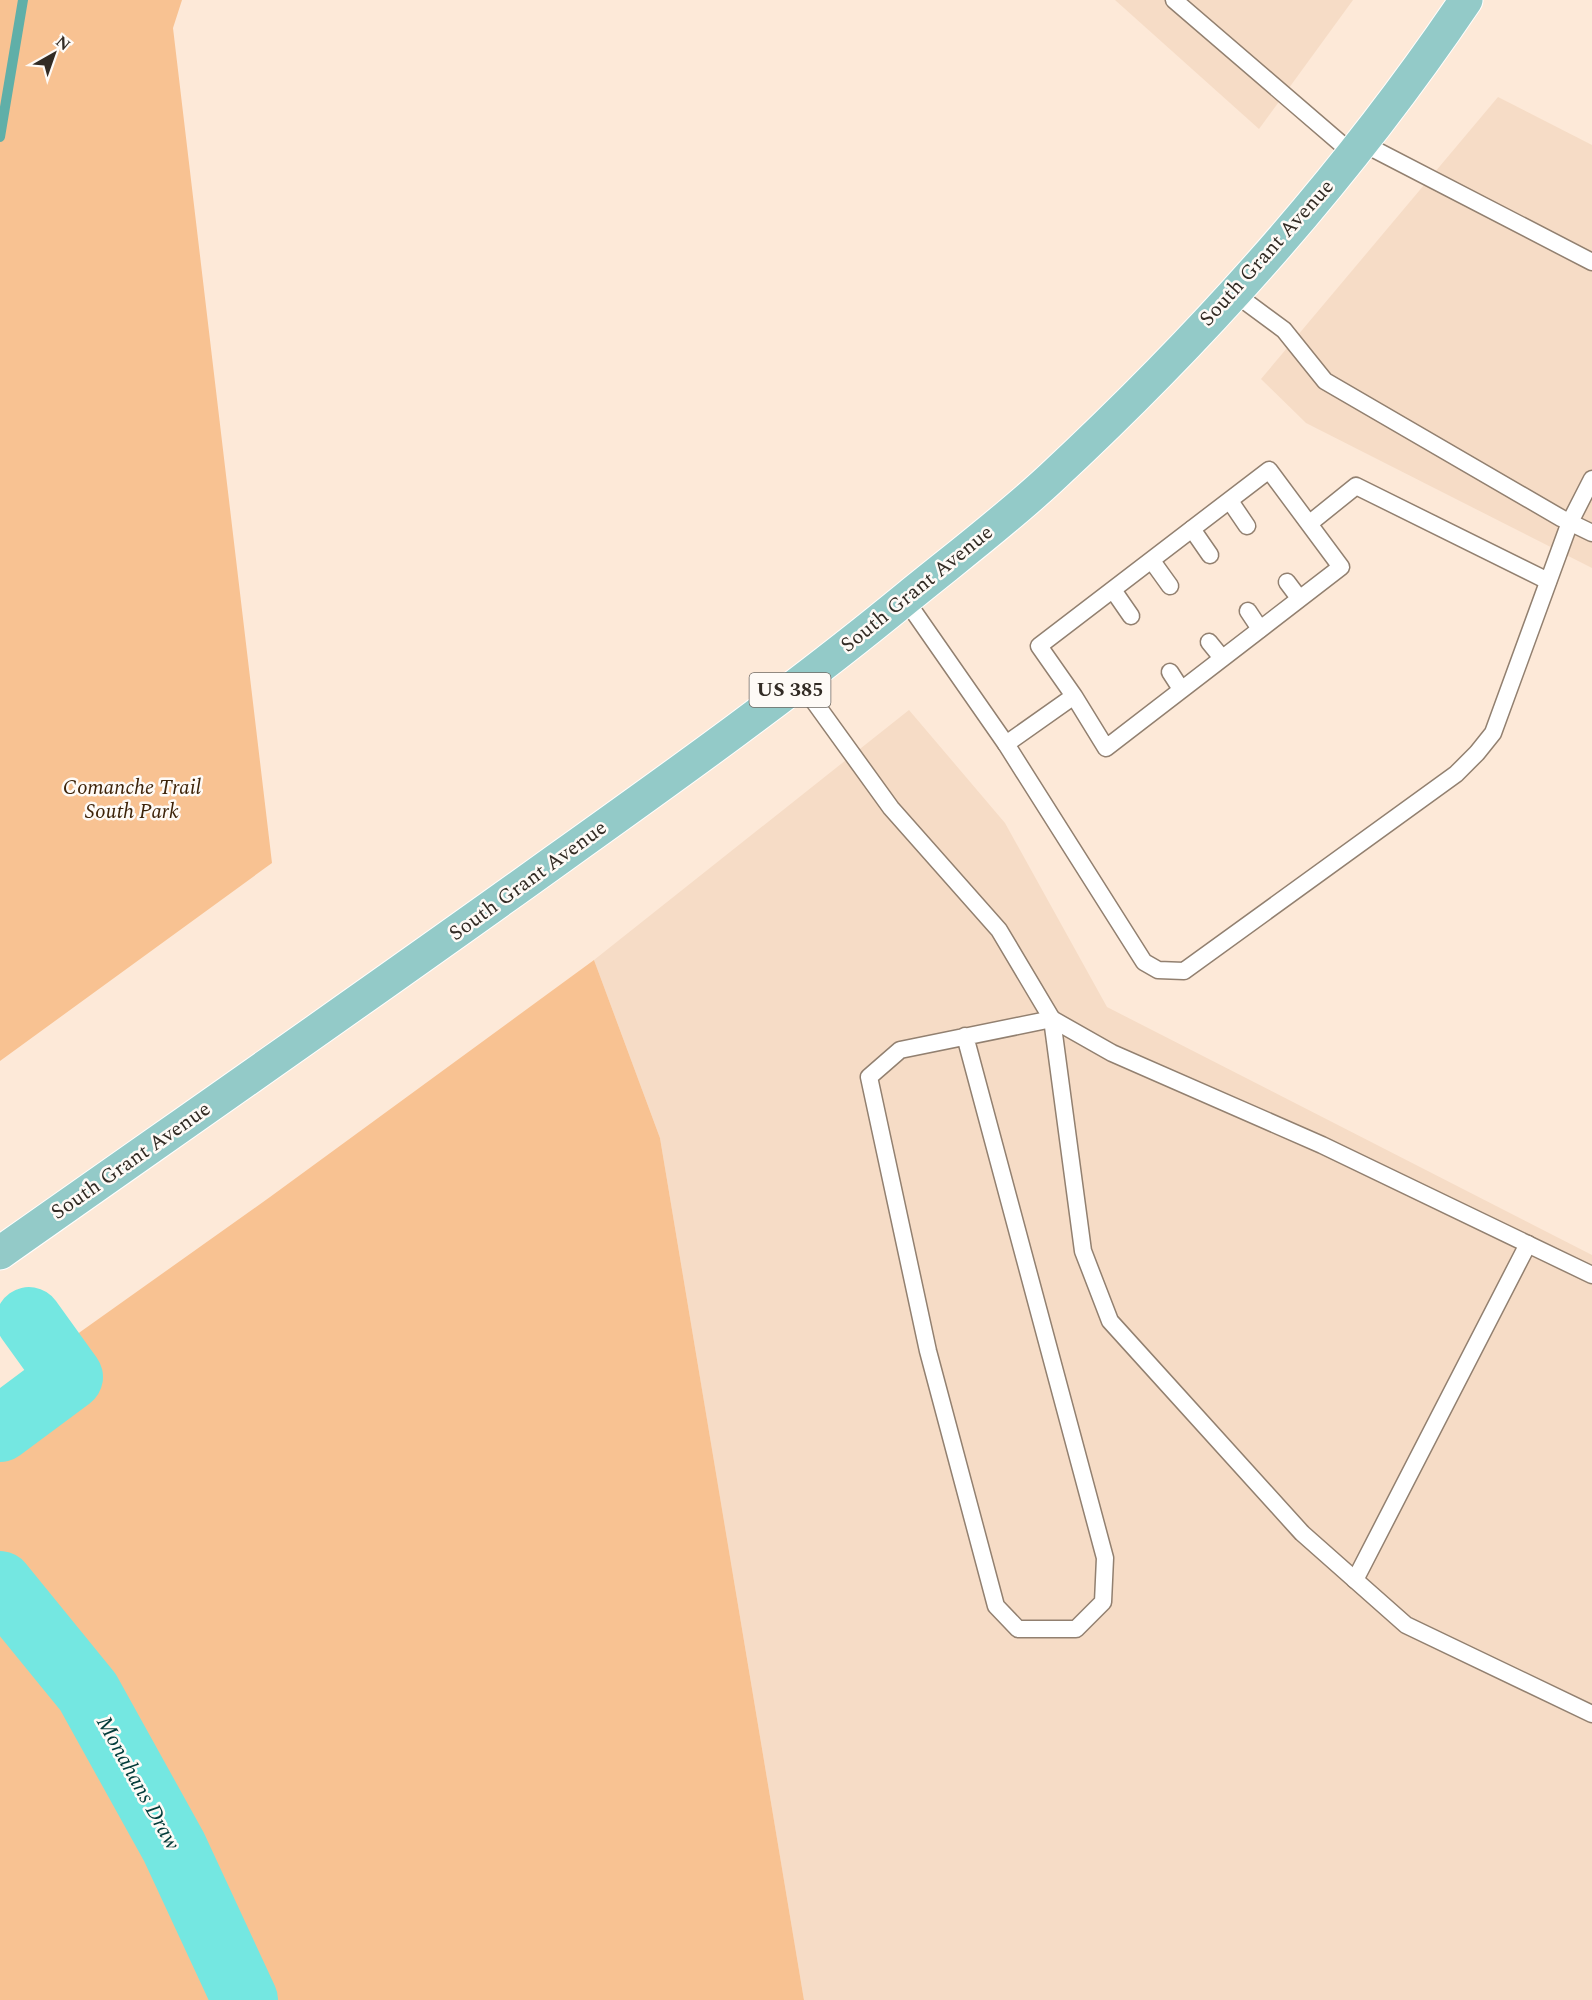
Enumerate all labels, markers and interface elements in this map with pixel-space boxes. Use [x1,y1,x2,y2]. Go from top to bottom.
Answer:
north arrow [24,24,84,84]
text: N [50,30,76,57]
street label: South Grant Avenue [1192,172,1342,334]
street label: South Grant Avenue [834,517,1000,661]
road number: US 385 [750,673,830,707]
park label: Comanche Trail South Park [63,772,202,828]
street label: South Grant Avenue [442,813,614,949]
street label: South Grant Avenue [45,1094,217,1228]
water label: Monahans Draw [87,1710,189,1856]

